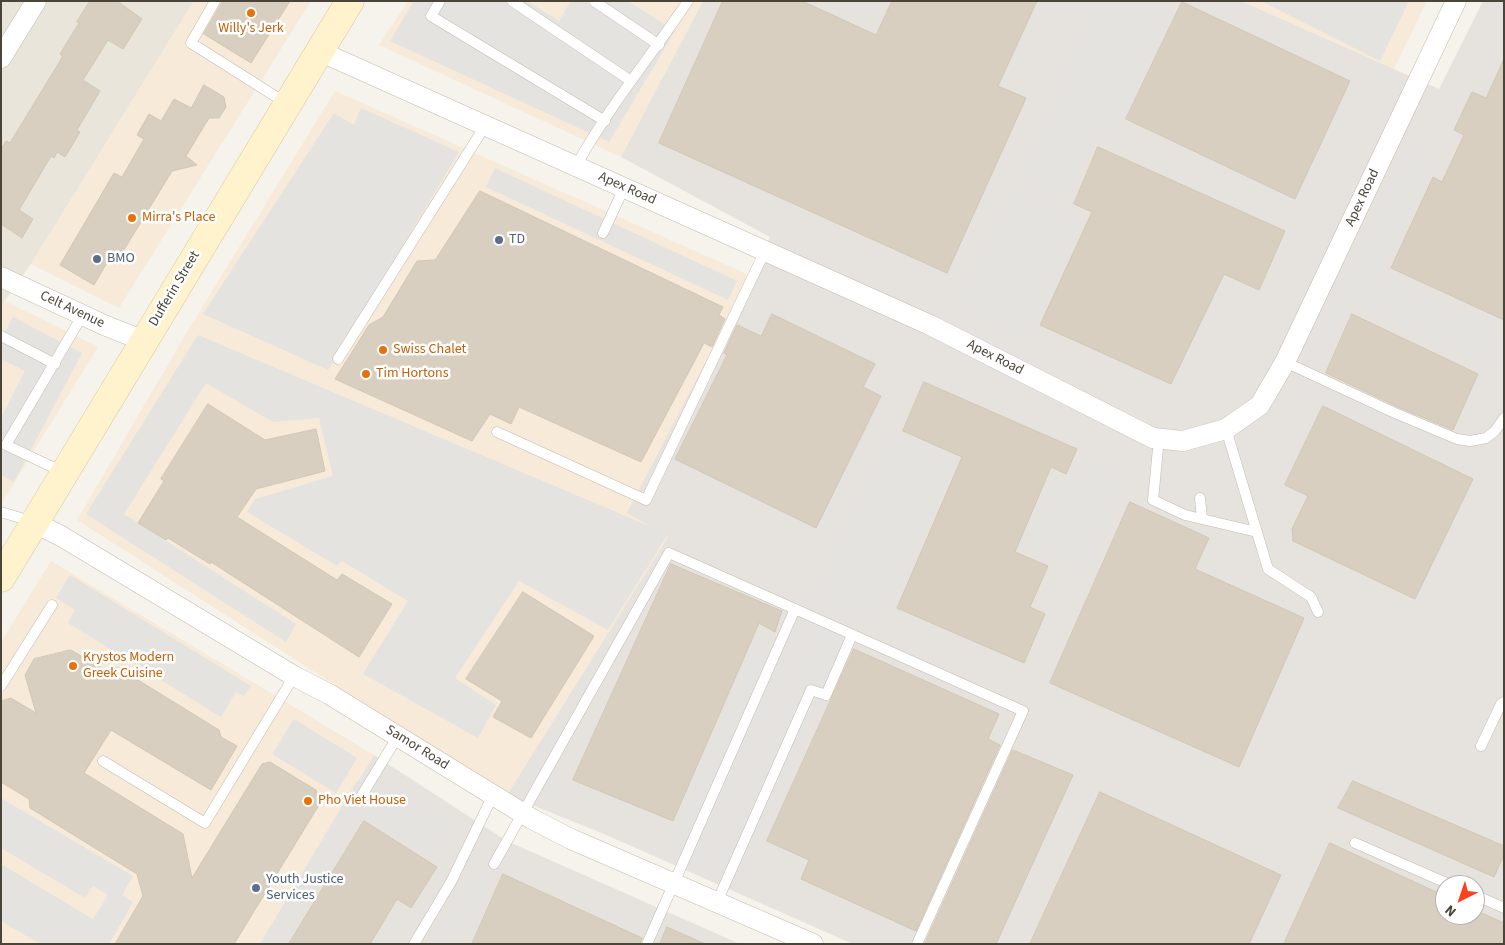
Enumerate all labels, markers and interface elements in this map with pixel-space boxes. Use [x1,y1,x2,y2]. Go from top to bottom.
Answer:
marker: Willy's Jerk [245,7,257,19]
place label: Willy's Jerk [218,21,284,37]
street label: Apex Road [1342,167,1384,229]
street label: Apex Road [596,169,658,209]
place label: Mirra's Place [142,210,216,226]
marker: Mirra's Place [126,212,138,224]
place label: TD [509,232,525,248]
marker: TD [493,234,505,246]
street label: Dufferin Street [146,248,204,330]
place label: BMO [107,251,135,267]
marker: BMO [91,253,103,265]
street label: Celt Avenue [37,288,107,332]
street label: Apex Road [964,337,1026,379]
place label: Swiss Chalet [393,342,466,358]
marker: Swiss Chalet [377,344,389,356]
place label: Tim Hortons [376,366,449,382]
marker: Tim Hortons [360,368,372,380]
place label: Krystos Modern Greek Cuisine [83,650,174,682]
marker: Krystos Modern Greek Cuisine [67,660,79,672]
street label: Samor Road [382,722,452,774]
place label: Pho Viet House [318,793,406,809]
marker: Pho Viet House [302,795,314,807]
place label: Youth Justice Services [266,872,344,904]
north arrow [1435,875,1485,925]
marker: Youth Justice Services [250,882,262,894]
text: N [1441,900,1461,921]

